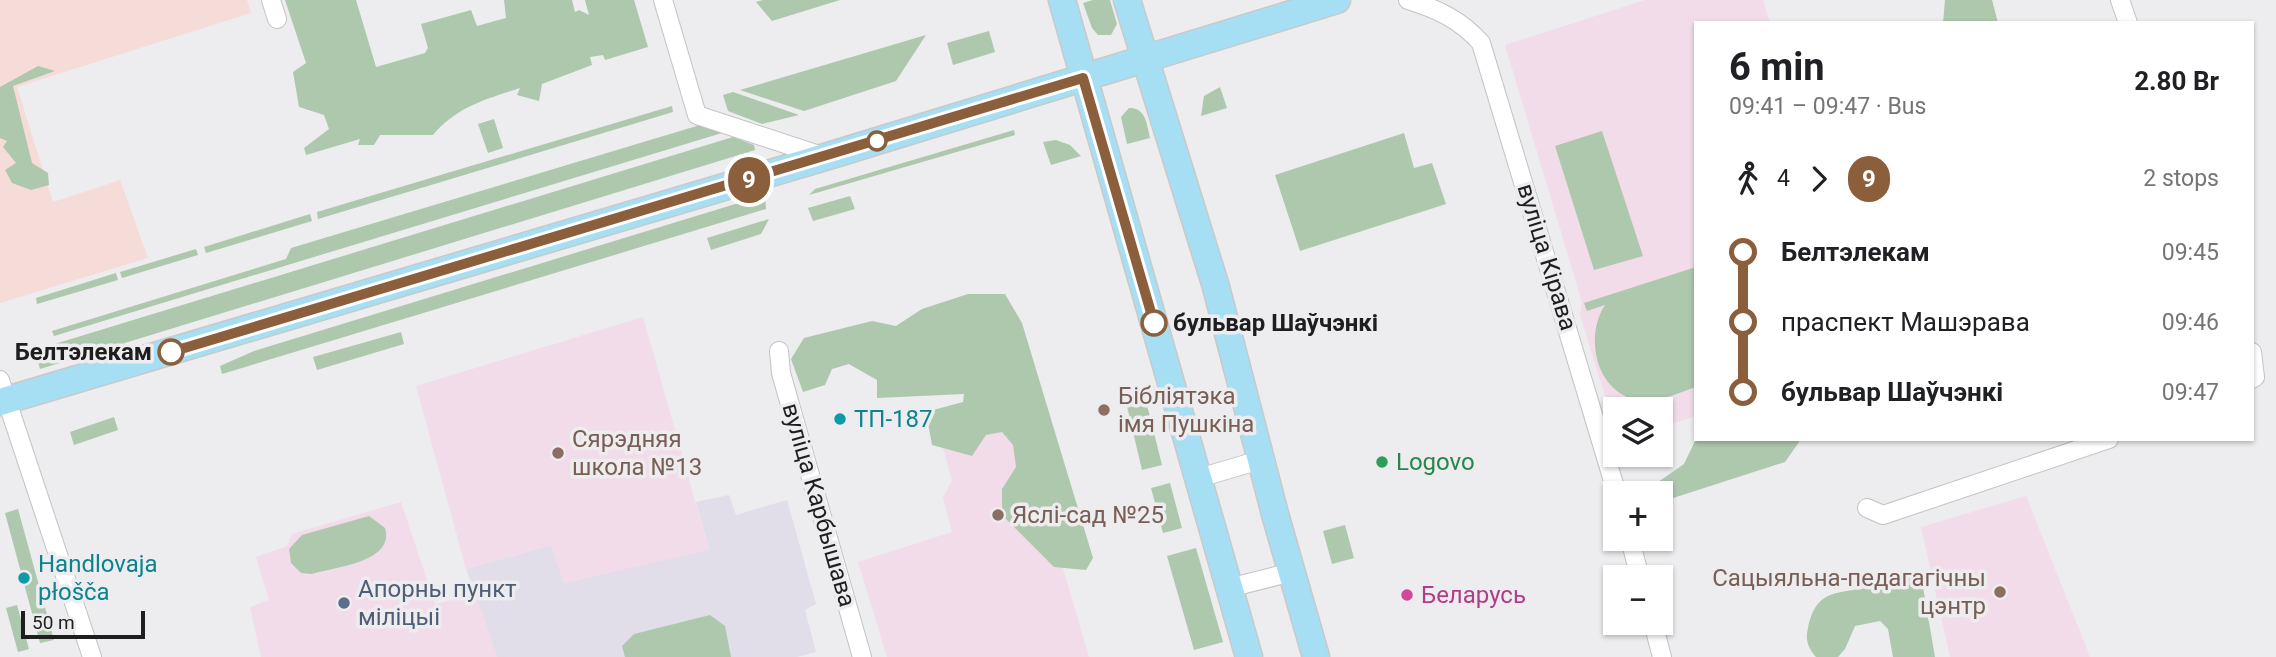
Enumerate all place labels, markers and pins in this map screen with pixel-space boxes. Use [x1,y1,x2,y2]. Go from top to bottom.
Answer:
unlabelled marker [867,131,887,151]
place label: бульвар Шаўчэнкі [1173,309,1378,337]
marker: бульвар Шаўчэнкі [1141,310,1167,336]
place label: Белтэлекам [15,338,152,366]
marker: Белтэлекам [158,339,184,365]
place label: Бібліятэка імя Пушкіна [1118,382,1254,438]
marker: Бібліятэка імя Пушкіна [1096,402,1112,418]
place label: ТП-187 [854,405,933,433]
marker: ТП-187 [832,411,848,427]
place label: Сярэдняя школа №13 [572,425,702,481]
marker: Сярэдняя школа №13 [550,445,566,461]
place label: Logovo [1396,448,1475,476]
marker: Logovo [1374,454,1390,470]
place label: Яслі-сад №25 [1012,501,1164,529]
marker: Яслі-сад №25 [990,507,1006,523]
place label: Handlovaja płošča [38,550,158,606]
place label: Сацыяльна-педагагічны цэнтр [1712,564,1986,620]
marker: Handlovaja płošča [16,570,32,586]
place label: Апорны пункт міліцыі [358,575,517,631]
place label: Беларусь [1421,581,1526,609]
marker: Сацыяльна-педагагічны цэнтр [1992,584,2008,600]
marker: Беларусь [1399,587,1415,603]
marker: Апорны пункт міліцыі [336,595,352,611]

